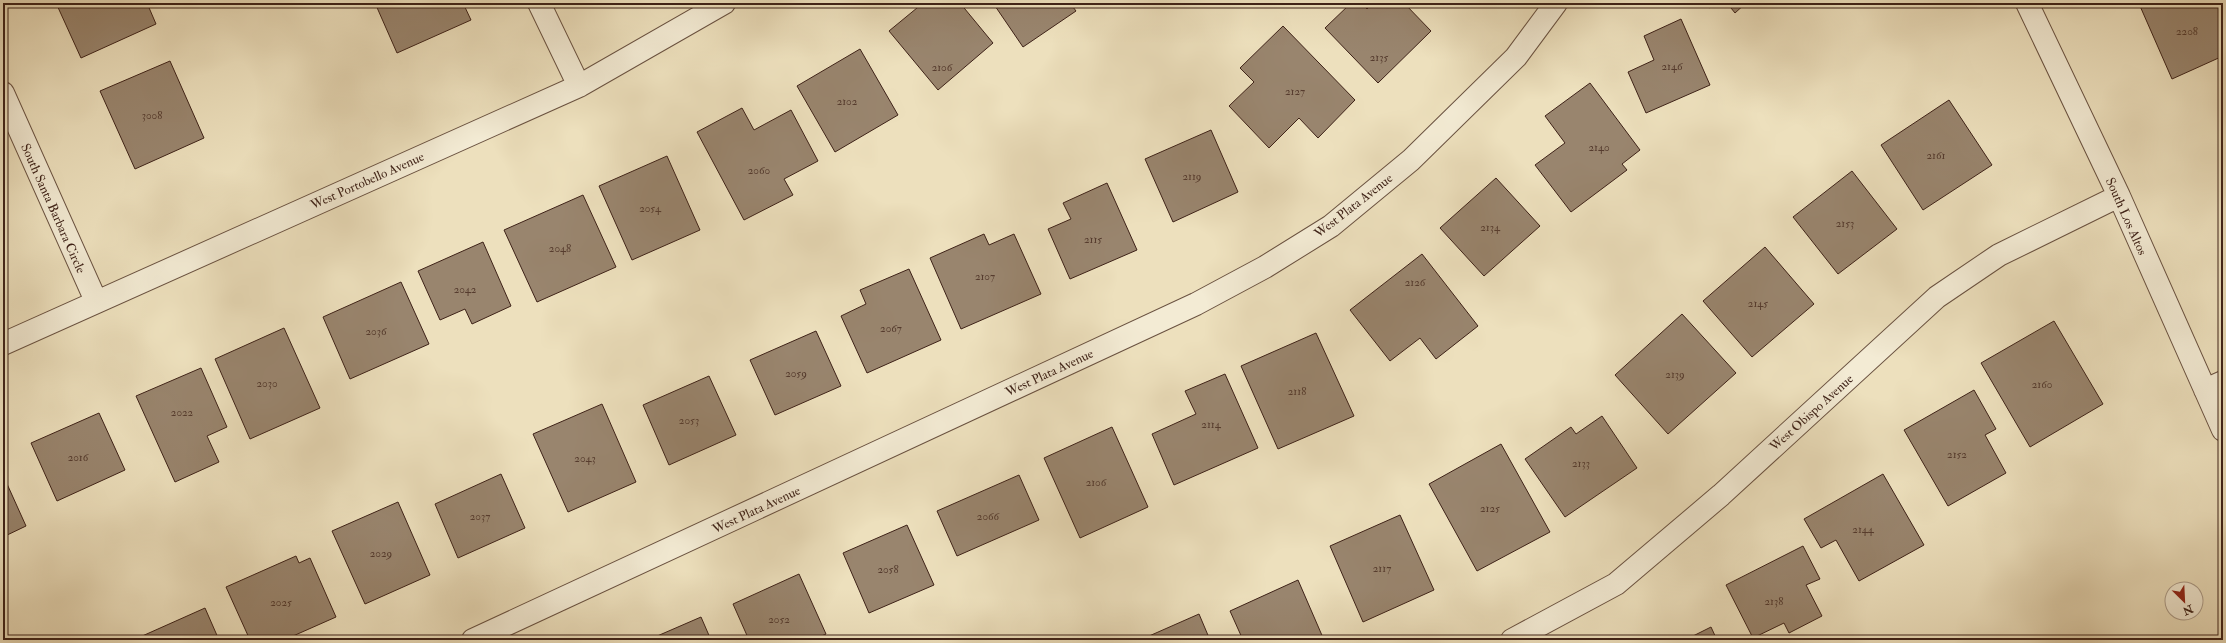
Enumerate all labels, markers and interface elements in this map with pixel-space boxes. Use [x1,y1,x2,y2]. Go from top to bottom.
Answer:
house number: 2208 [2176,25,2198,38]
house number: 2135 [1370,51,1388,64]
house number: 2146 [1662,60,1684,73]
house number: 2106 [932,61,954,74]
house number: 2127 [1285,85,1305,98]
house number: 2102 [837,95,858,108]
house number: 3008 [142,109,162,122]
street label: South Santa Barbara Circle [17,141,89,276]
house number: 2140 [1588,141,1610,154]
street label: West Portobello Avenue [307,148,427,214]
house number: 2161 [1927,149,1946,162]
house number: 2060 [748,164,771,177]
house number: 2119 [1182,170,1202,183]
street label: West Plata Avenue [1310,170,1396,242]
street label: South Los Altos [2102,175,2151,258]
house number: 2054 [639,202,662,215]
house number: 2153 [1836,217,1854,230]
house number: 2134 [1480,221,1501,234]
house number: 2115 [1084,233,1102,246]
house number: 2048 [549,242,571,255]
house number: 2107 [975,270,995,283]
house number: 2126 [1405,276,1427,289]
house number: 2042 [454,283,477,296]
house number: 2145 [1748,297,1768,310]
house number: 2067 [880,322,902,335]
house number: 2036 [366,325,388,338]
street label: West Plata Avenue [1002,345,1096,401]
house number: 2059 [785,367,807,380]
house number: 2139 [1665,368,1685,381]
street label: West Obispo Avenue [1766,371,1858,456]
house number: 2030 [256,377,278,390]
house number: 2160 [2032,378,2053,391]
house number: 2118 [1288,385,1306,398]
house number: 2022 [171,406,194,419]
house number: 2053 [679,414,699,427]
house number: 2114 [1201,418,1222,431]
house number: 2152 [1947,448,1967,461]
house number: 2016 [68,451,90,464]
house number: 2043 [574,452,596,465]
house number: 2133 [1572,457,1590,470]
house number: 2106 [1086,476,1108,489]
street label: West Plata Avenue [709,482,803,538]
house number: 2125 [1480,502,1500,515]
house number: 2037 [470,510,490,523]
house number: 2066 [977,510,1001,523]
house number: 2144 [1852,523,1875,536]
house number: 2029 [370,547,392,560]
house number: 2117 [1373,562,1391,575]
house number: 2058 [877,563,899,576]
north arrow [2164,581,2204,621]
house number: 2138 [1765,595,1783,608]
house number: 2025 [270,596,292,609]
text: N [2180,601,2196,618]
house number: 2052 [768,613,790,626]

